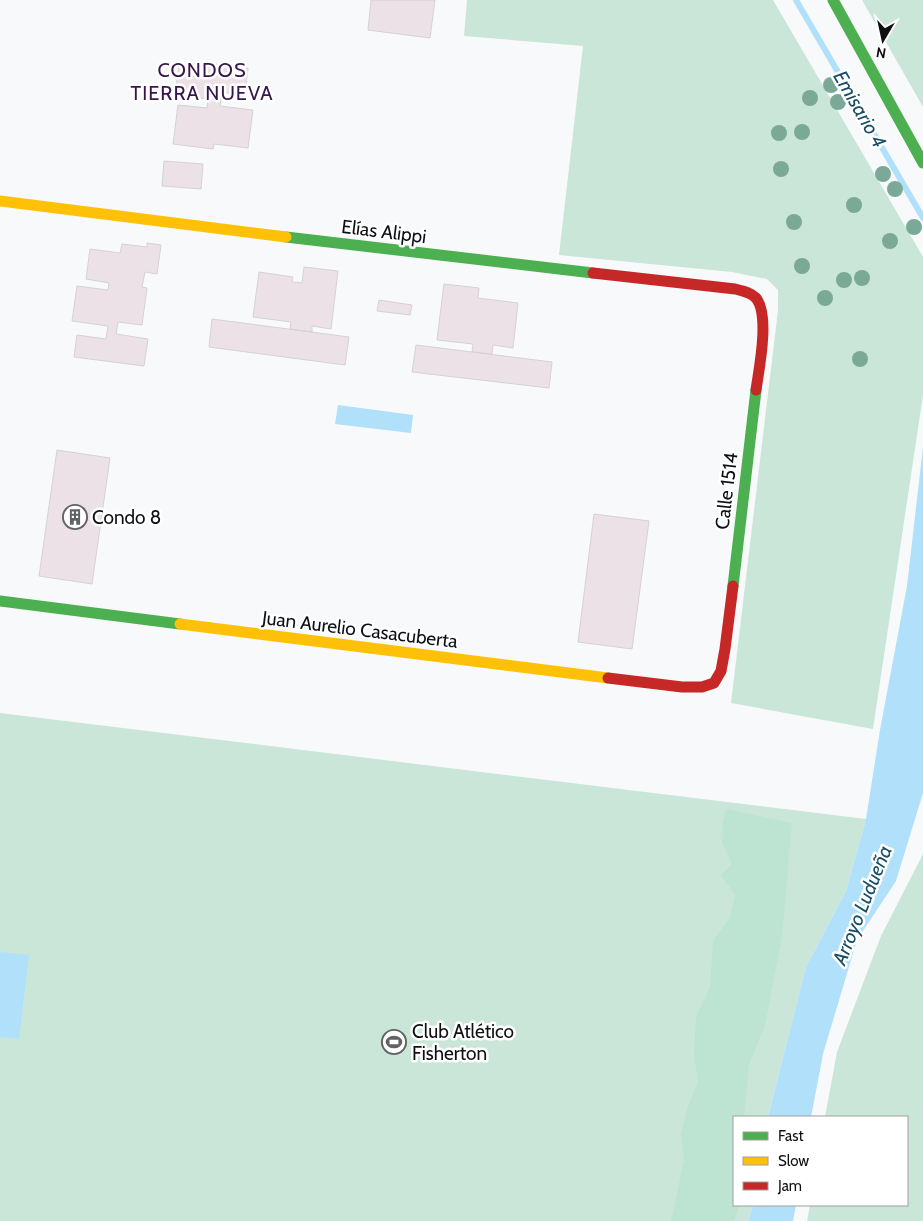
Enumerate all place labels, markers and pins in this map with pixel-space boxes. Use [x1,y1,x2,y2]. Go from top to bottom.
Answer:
building icon: Condo 8 [62,504,88,530]
place label: Condo 8 [92,506,161,529]
place label: Club Atlético Fisherton [412,1020,514,1065]
sports icon: Club Atlético Fisherton [381,1029,407,1055]

